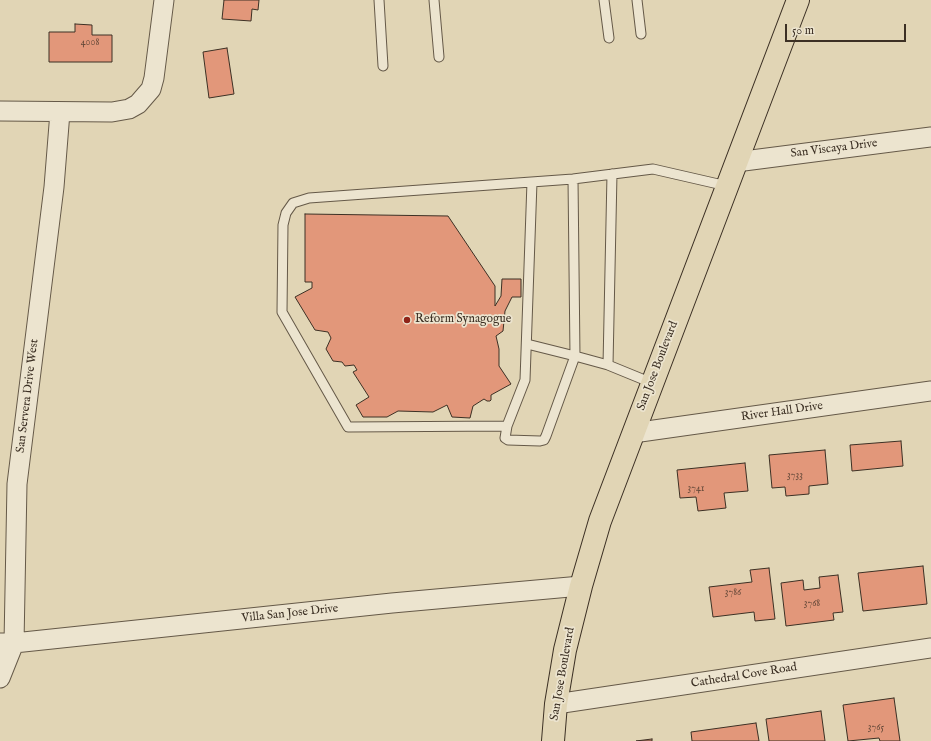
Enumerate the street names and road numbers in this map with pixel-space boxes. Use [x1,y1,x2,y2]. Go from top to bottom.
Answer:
street label: San Viscaya Drive [790,137,878,161]
street label: San Jose Boulevard [634,319,682,413]
street label: San Servera Drive West [14,338,42,454]
street label: River Hall Drive [740,399,824,425]
street label: Villa San Jose Drive [241,602,339,626]
street label: San Jose Boulevard [548,626,578,722]
street label: Cathedral Cove Road [690,661,798,691]

